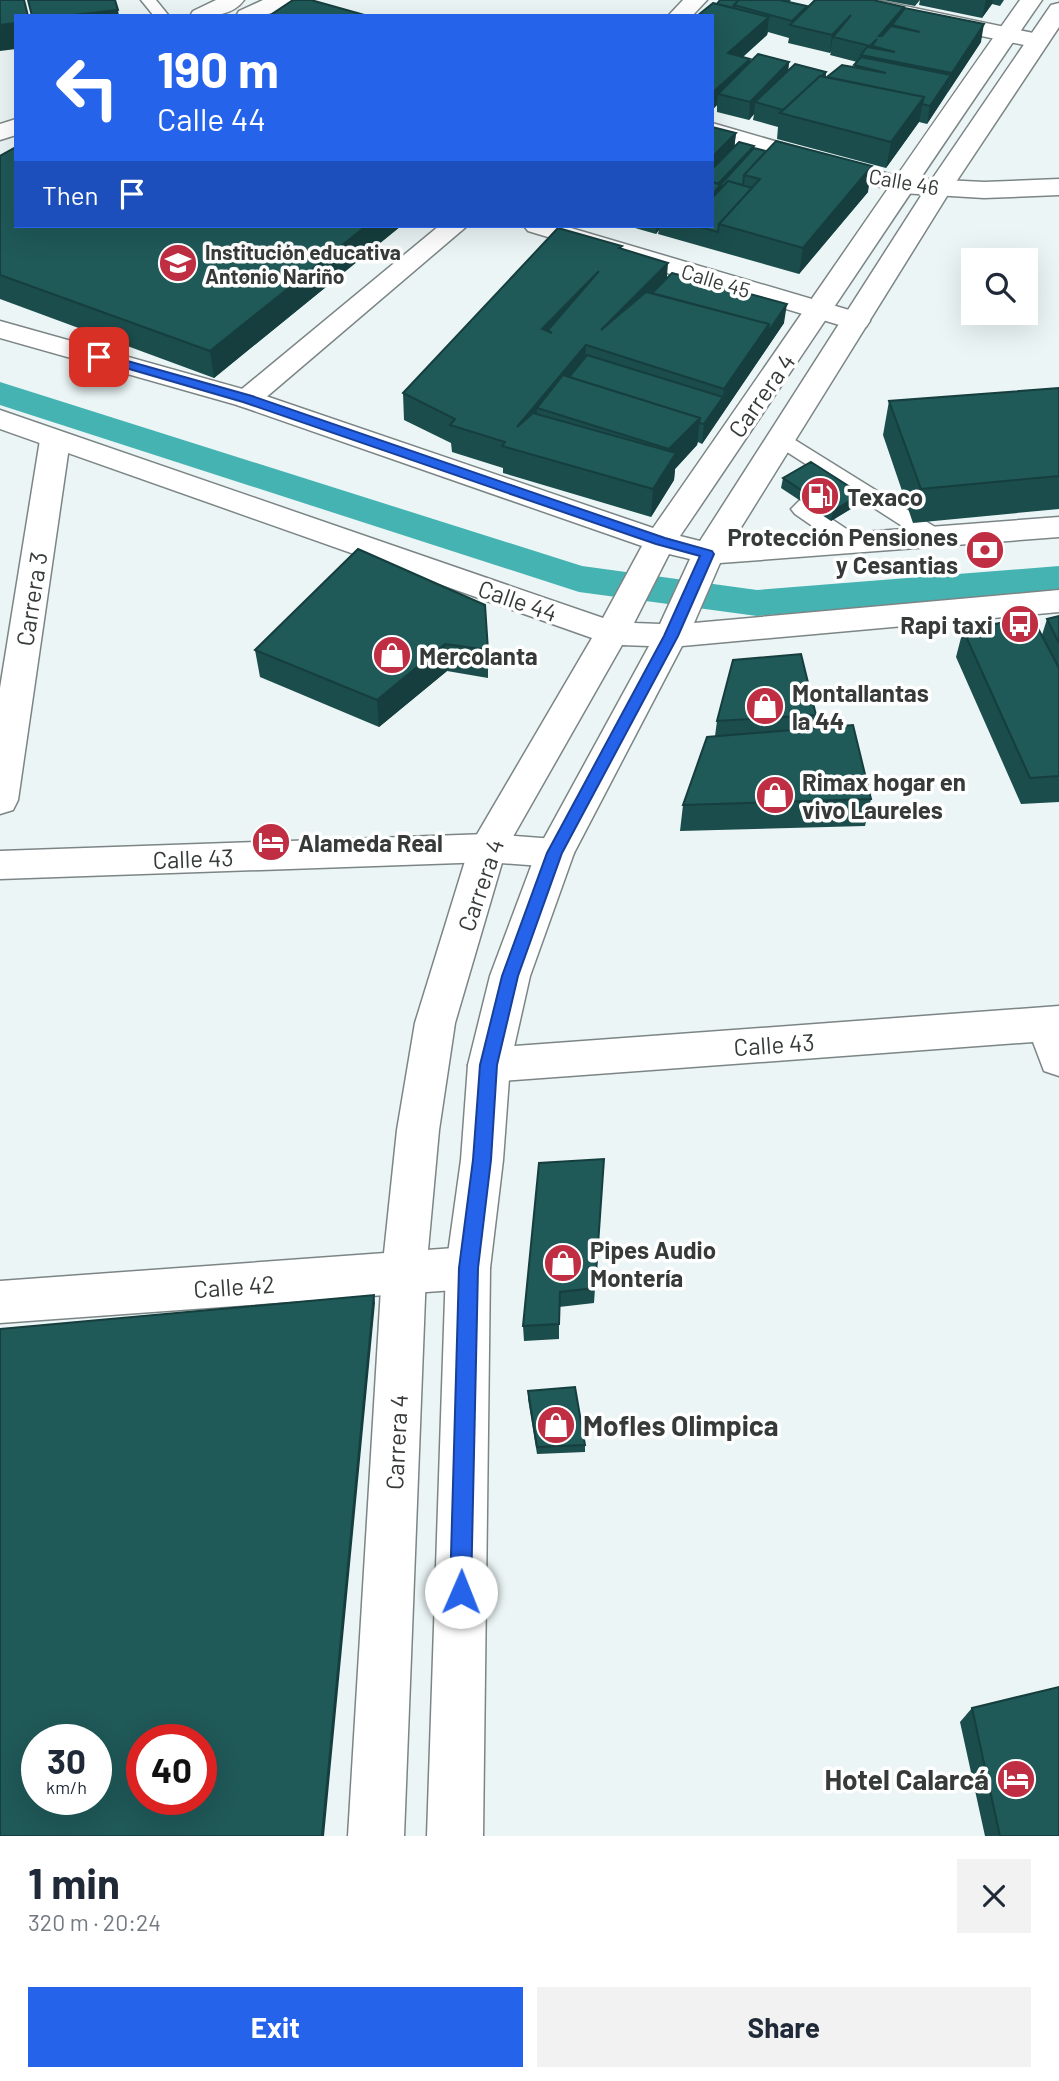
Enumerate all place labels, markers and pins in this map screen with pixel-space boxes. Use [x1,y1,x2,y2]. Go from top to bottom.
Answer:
place label: Institución educativa Antonio Nariño [205,239,401,288]
school or university icon: Institución educativa Antonio Nariño [157,242,199,284]
pin [69,327,129,387]
fuel station icon: Texaco [799,475,841,517]
place label: Texaco [847,482,923,511]
place label: Protección Pensiones y Cesantias [727,522,958,579]
bank icon: Protección Pensiones y Cesantias [964,529,1006,571]
bus stop icon: Rapi taxi [999,603,1041,645]
place label: Rapi taxi [900,610,993,639]
shop icon: Mercolanta [371,634,413,676]
place label: Mercolanta [419,641,538,670]
place label: Montallantas la 44 [792,678,929,735]
shop icon: Montallantas la 44 [744,685,786,727]
place label: Rimax hogar en vivo Laureles [802,767,966,824]
shop icon: Rimax hogar en vivo Laureles [754,774,796,816]
hotel icon: Alameda Real [250,821,292,863]
place label: Alameda Real [298,828,443,857]
place label: Pipes Audio Montería [590,1235,716,1292]
shop icon: Pipes Audio Montería [542,1242,584,1284]
shop icon: Mofles Olimpica [535,1404,577,1446]
place label: Mofles Olimpica [583,1408,779,1442]
hotel icon: Hotel Calarcá [995,1758,1037,1800]
place label: Hotel Calarcá [825,1762,989,1796]

